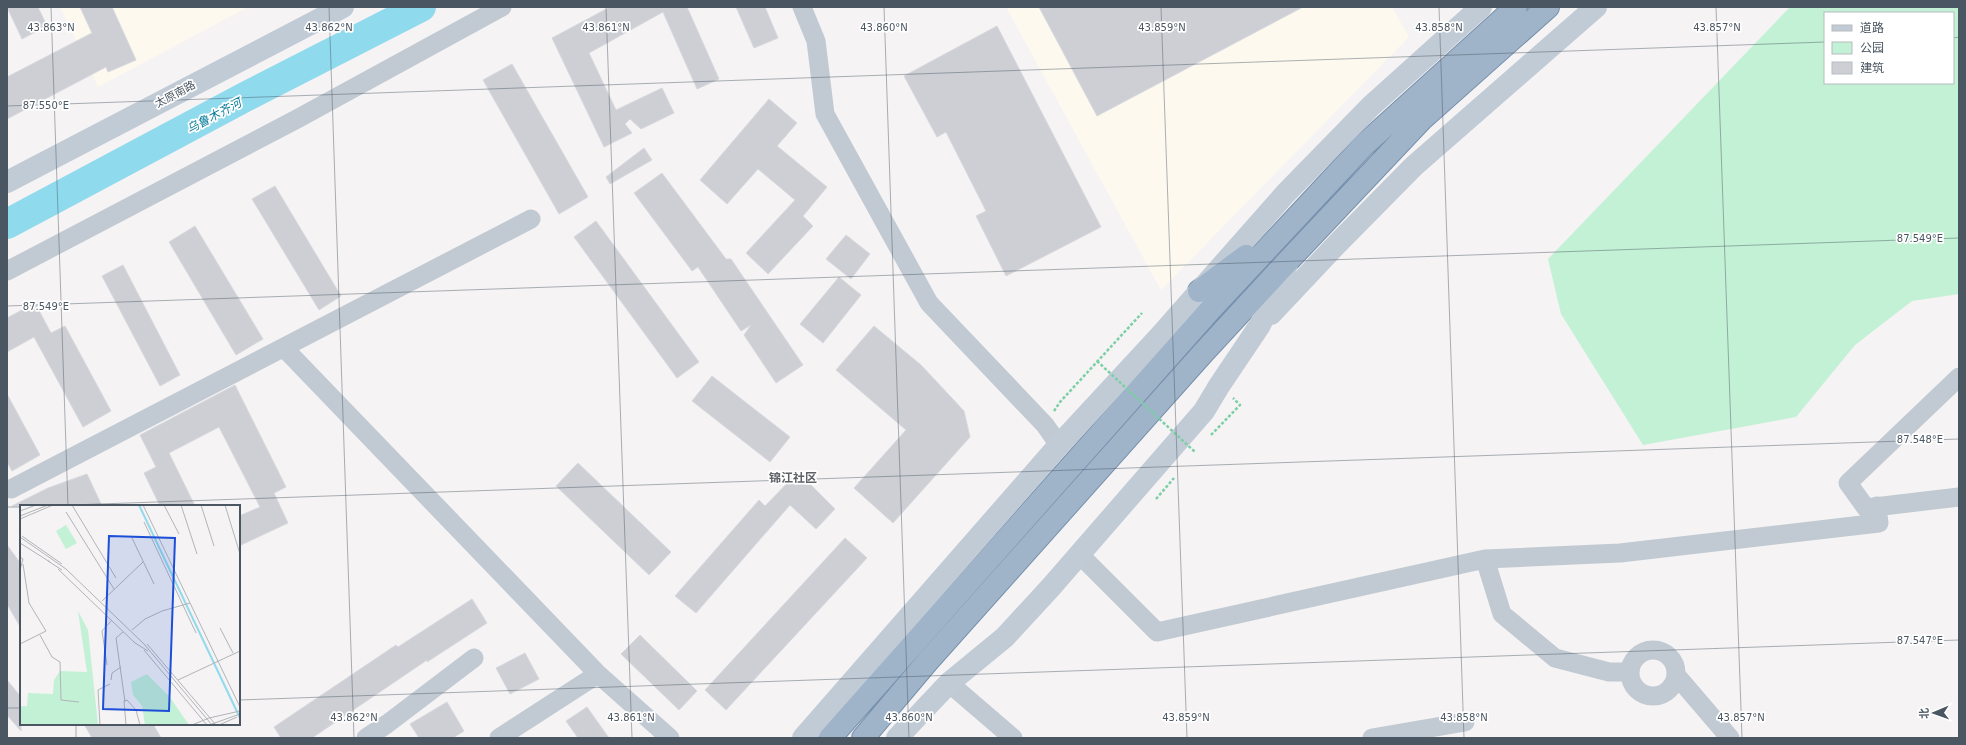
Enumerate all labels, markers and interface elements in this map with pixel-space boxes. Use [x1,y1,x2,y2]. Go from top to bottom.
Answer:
legend [1824,12,1954,84]
text: 道路 [1860,21,1884,35]
text: 43.863°N [27,22,75,33]
text: 43.862°N [305,22,353,33]
text: 43.861°N [582,22,630,33]
text: 43.860°N [860,22,908,33]
text: 43.859°N [1138,22,1186,33]
text: 43.858°N [1415,22,1463,33]
text: 43.857°N [1693,22,1741,33]
text: 公园 [1860,41,1884,55]
text: 建筑 [1860,61,1884,75]
street label: 太原南路 [153,78,198,111]
water label: 乌鲁木齐河 [184,95,246,136]
text: 87.550°E [23,100,69,111]
text: 87.549°E [1897,233,1943,244]
text: 87.549°E [23,301,69,312]
text: 87.548°E [1897,434,1943,445]
district label: 锦江社区 [769,471,817,485]
inset map [20,505,240,725]
text: 87.547°E [1897,635,1943,646]
north arrow [1914,693,1954,733]
text: 北 [1918,708,1931,719]
text: 43.862°N [330,712,378,723]
text: 43.861°N [607,712,655,723]
text: 43.860°N [885,712,933,723]
text: 43.859°N [1162,712,1210,723]
text: 43.858°N [1440,712,1488,723]
text: 43.857°N [1717,712,1765,723]

